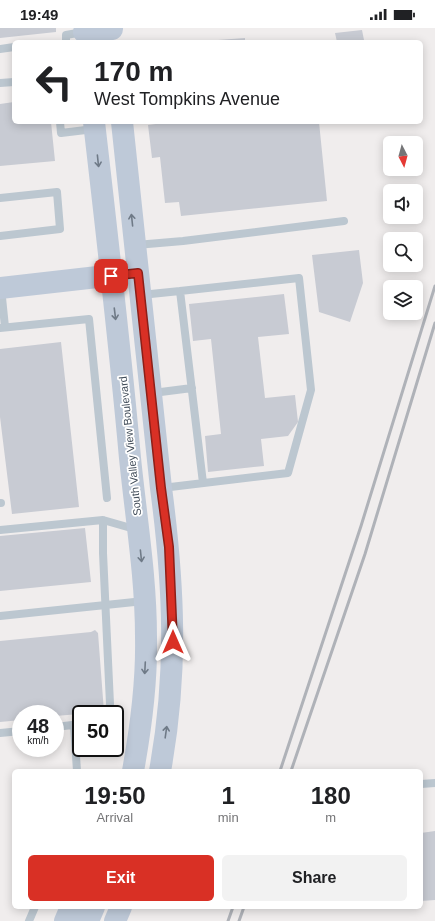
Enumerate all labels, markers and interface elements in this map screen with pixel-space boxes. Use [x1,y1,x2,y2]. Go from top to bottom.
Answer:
text: 19:49 [20,6,58,23]
icon: left [28,56,80,108]
text: 170 m [94,56,173,87]
text: West Tompkins Avenue [94,89,280,109]
north arrow [383,136,423,176]
map controls [383,136,423,320]
one-way arrow [95,154,102,167]
button: sound [383,184,423,224]
one-way arrow [128,214,136,227]
button: search [383,232,423,272]
pin [94,259,128,293]
icon: arrive [100,265,122,287]
button: layers [383,280,423,320]
one-way arrow [111,307,119,320]
street label: South Valley View Boulevard [117,376,143,516]
one-way arrow [137,549,145,562]
position arrow [152,621,194,663]
one-way arrow [142,661,149,674]
speed limit sign: 50 [72,705,124,757]
text: 48 [27,715,49,737]
one-way arrow [162,726,170,739]
text: km/h [27,735,49,746]
text: 19:50 [84,782,146,809]
text: 1 [221,782,235,809]
text: 180 [311,782,351,809]
text: Arrival [96,810,133,825]
text: min [218,810,239,825]
text: m [325,810,336,825]
button: Exit [28,855,214,901]
button: Share [222,855,407,901]

